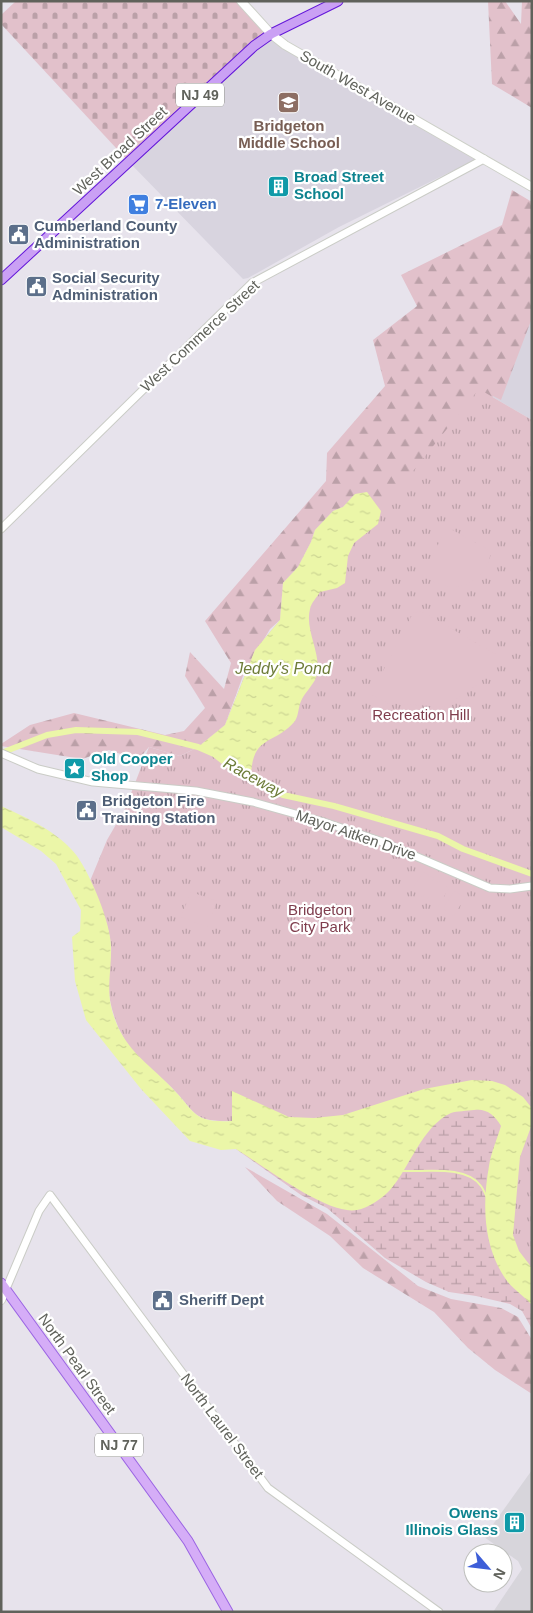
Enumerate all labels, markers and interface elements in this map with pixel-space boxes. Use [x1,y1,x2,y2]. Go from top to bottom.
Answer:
street label: South West Avenue [297,46,419,127]
road number: NJ 49 [176,84,224,106]
school or university icon: Bridgeton Middle School [277,91,301,115]
street label: West Broad Street [69,102,171,199]
place label: Bridgeton Middle School [238,117,340,151]
place label: Broad Street School [294,168,384,202]
building icon: Broad Street School [266,174,290,198]
supermarket icon: 7-Eleven [127,192,151,216]
place label: 7-Eleven [155,195,217,212]
place label: Cumberland County Administration [34,217,178,251]
public building icon: Cumberland County Administration [6,223,30,247]
place label: Social Security Administration [52,269,160,303]
public building icon: Social Security Administration [24,275,48,299]
street label: West Commerce Street [137,276,263,395]
water label: Jeddy's Pond [234,660,332,677]
park label: Recreation Hill [372,706,470,723]
place label: Old Cooper Shop [91,750,173,784]
water label: Raceway [221,754,288,801]
place icon: Old Cooper Shop [63,756,87,780]
place label: Bridgeton Fire Training Station [102,792,215,826]
public building icon: Bridgeton Fire Training Station [74,798,98,822]
street label: Mayor Aitken Drive [294,806,418,863]
park label: Bridgeton City Park [288,901,352,935]
public building icon: Sheriff Dept [151,1288,175,1312]
place label: Sheriff Dept [179,1291,264,1308]
street label: North Pearl Street [35,1310,120,1418]
street label: North Laurel Street [177,1370,268,1482]
road number: NJ 77 [95,1434,143,1456]
place label: Owens Illinois Glass [405,1504,498,1538]
building icon: Owens Illinois Glass [502,1510,526,1534]
north arrow [463,1543,513,1593]
text: N [490,1566,509,1582]

